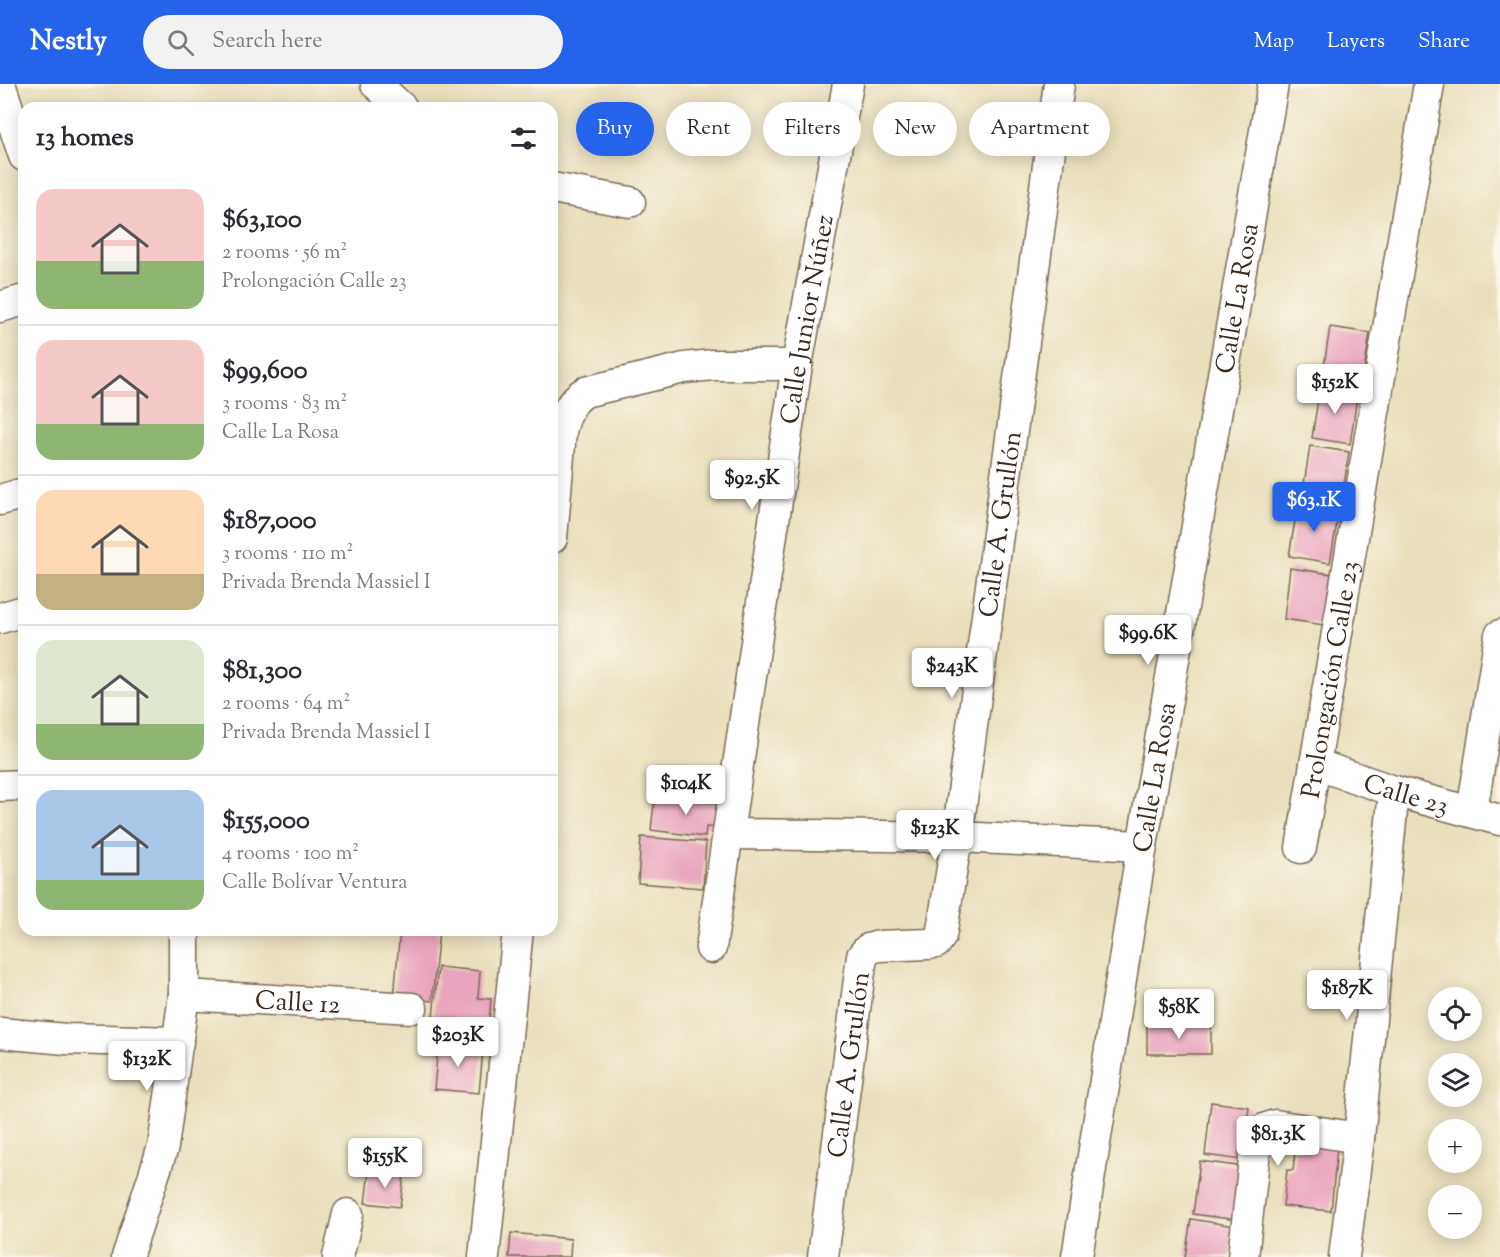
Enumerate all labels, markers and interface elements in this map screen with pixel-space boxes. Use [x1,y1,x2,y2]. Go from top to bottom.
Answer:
search box [143,15,563,69]
text: Nestly [30,22,107,62]
icon: search [164,26,197,59]
text: Search here [212,26,322,58]
text: Map [1254,27,1294,57]
text: Layers [1327,27,1385,57]
text: Share [1418,27,1470,57]
chip: Buy [576,102,654,156]
chip: Rent [666,102,751,156]
chip: Filters [763,102,861,156]
chip: New [873,102,957,156]
chip: Apartment [969,102,1110,156]
text: 13 homes [36,120,134,157]
icon: filters [507,122,540,155]
text: $63,100 [222,202,302,239]
street label: Calle Junior Núñez [773,212,845,427]
icon: home [84,213,156,285]
street label: Calle La Rosa [1208,220,1270,377]
text: 2 rooms · 56 m² [222,239,347,268]
text: Prolongación Calle 23 [222,268,407,297]
text: $99,600 [222,353,308,390]
icon: home [84,364,156,436]
pin: $152K [1293,364,1377,415]
text: $152K [1311,369,1359,398]
text: 3 rooms · 83 m² [222,390,347,419]
text: Calle La Rosa [222,419,339,448]
street label: Calle A. Grullón [971,429,1033,620]
pin: $92.5K [703,460,801,511]
text: $92.5K [724,465,780,494]
pin: $63.1K [1265,482,1363,533]
text: $63.1K [1287,487,1342,516]
text: $187,000 [222,503,317,540]
icon: home [84,514,156,586]
text: 3 rooms · 110 m² [222,540,353,569]
street label: Prolongación Calle 23 [1294,558,1370,801]
text: Privada Brenda Massiel I [222,569,431,598]
pin: $99.6K [1099,615,1197,666]
text: $99.6K [1118,620,1178,649]
pin: $243K [910,648,994,699]
text: $81,300 [222,653,302,690]
text: $243K [926,653,978,682]
icon: home [84,664,156,736]
text: 2 rooms · 64 m² [222,690,350,719]
street label: Calle La Rosa [1125,699,1187,856]
text: Privada Brenda Massiel I [222,719,431,748]
pin: $104K [644,765,728,816]
street label: Calle 23 [1358,766,1452,826]
text: $104K [660,770,712,799]
text: $155,000 [222,803,310,840]
pin: $123K [893,810,977,861]
icon: home [84,814,156,886]
text: $123K [910,815,960,844]
text: 4 rooms · 100 m² [222,840,359,869]
text: Calle Bolívar Ventura [222,869,408,898]
street label: Calle A. Grullón [820,969,881,1160]
pin: $187K [1305,970,1389,1021]
text: $187K [1321,975,1373,1004]
street label: Calle 12 [254,983,341,1025]
map controls [1428,987,1482,1239]
button: locate [1428,987,1482,1041]
pin: $58K [1143,989,1215,1040]
text: $58K [1158,994,1200,1023]
pin: $203K [416,1017,500,1068]
text: $203K [431,1022,485,1051]
pin: $132K [105,1041,189,1092]
text: $132K [122,1046,172,1075]
button: layers [1428,1053,1482,1107]
pin: $81.3K [1229,1116,1327,1167]
button: + [1428,1119,1482,1173]
text: $81.3K [1250,1121,1306,1150]
pin: $155K [343,1138,427,1189]
text: $155K [362,1143,408,1172]
button: − [1428,1185,1482,1239]

